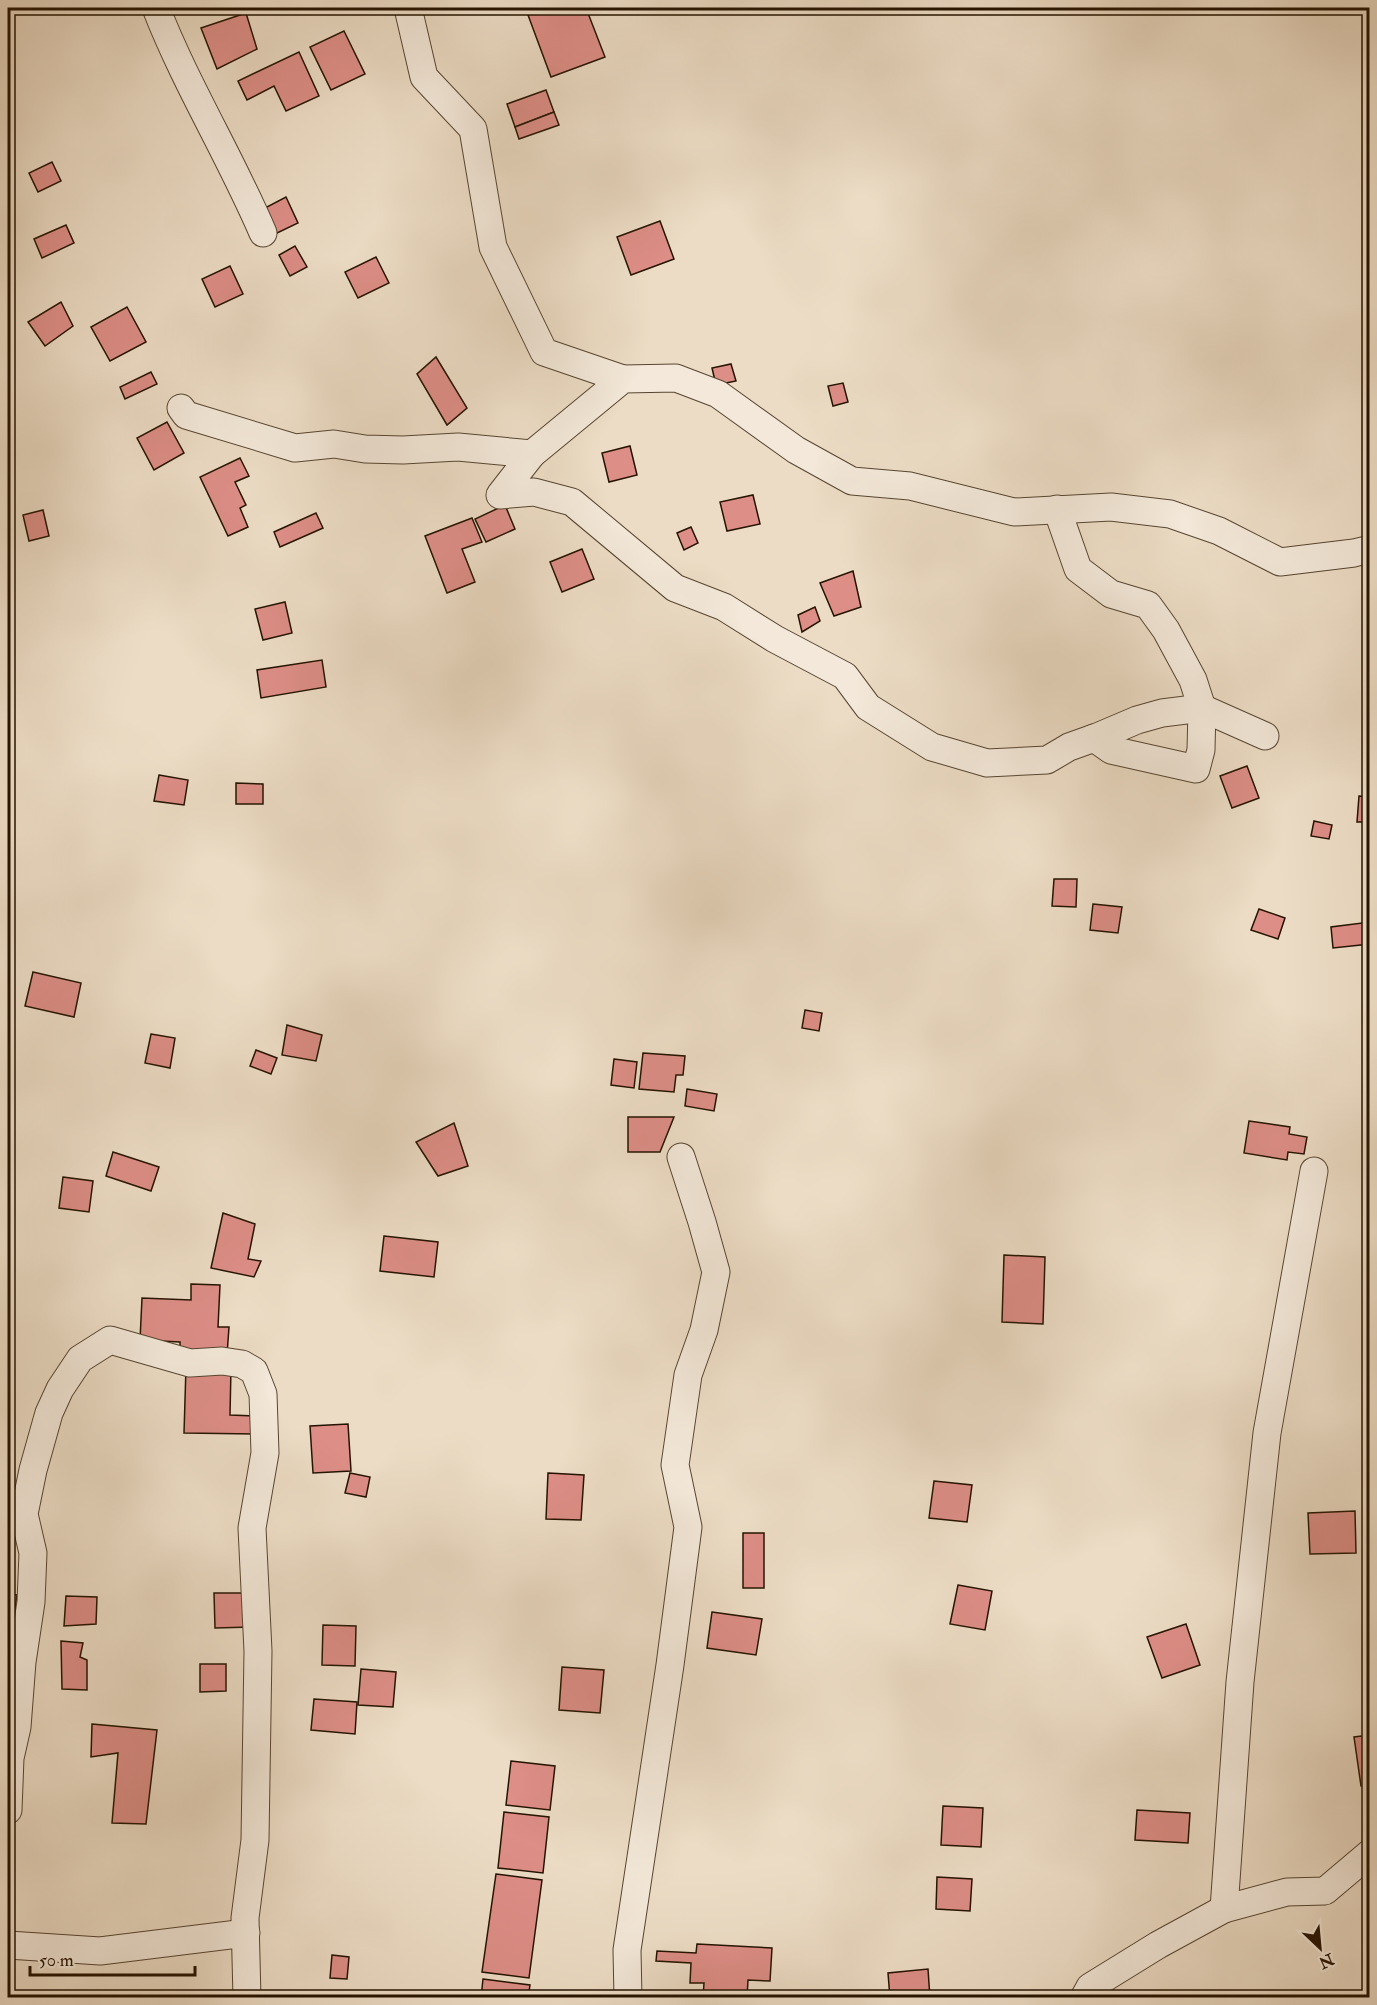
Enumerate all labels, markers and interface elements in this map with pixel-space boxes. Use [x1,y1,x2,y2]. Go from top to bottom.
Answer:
north arrow [1290,1918,1350,1978]
scale bar [30,1939,195,1977]
text: N [1315,1948,1338,1973]
text: 50 m [39,1949,74,1972]

